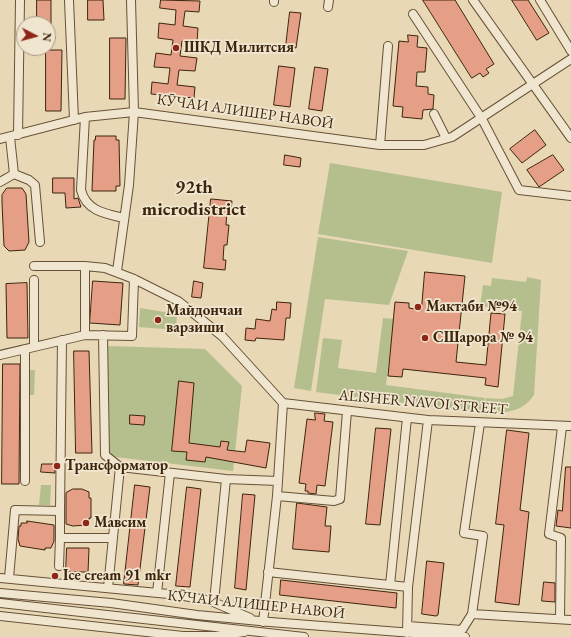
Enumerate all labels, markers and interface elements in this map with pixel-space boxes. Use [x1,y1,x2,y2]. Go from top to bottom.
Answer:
north arrow [16,16,56,56]
text: N [40,32,54,42]
place label: ШКД Милитсия [184,39,294,57]
marker: ШКД Милитсия [171,43,181,53]
street label: КӮЧАИ АЛИШЕР НАВОӢ [155,91,335,133]
district label: 92th microdistrict [142,177,246,221]
place label: Мактаби №94 [426,298,517,316]
place label: Майдончаи варзиши [166,302,243,337]
marker: Мактаби №94 [413,302,423,312]
marker: Майдончаи варзиши [153,315,163,325]
place label: СШарора № 94 [433,329,533,347]
marker: СШарора № 94 [420,333,430,343]
street label: ALISHER NAVOI STREET [338,387,508,419]
place label: Трансформатор [65,457,168,475]
marker: Трансформатор [52,461,62,471]
place label: Мавсим [94,514,146,532]
marker: Мавсим [81,518,91,528]
place label: Ice cream 91 mkr [63,567,171,585]
marker: Ice cream 91 mkr [50,571,60,581]
street label: КӮЧАИ АЛИШЕР НАВОӢ [166,587,346,623]

